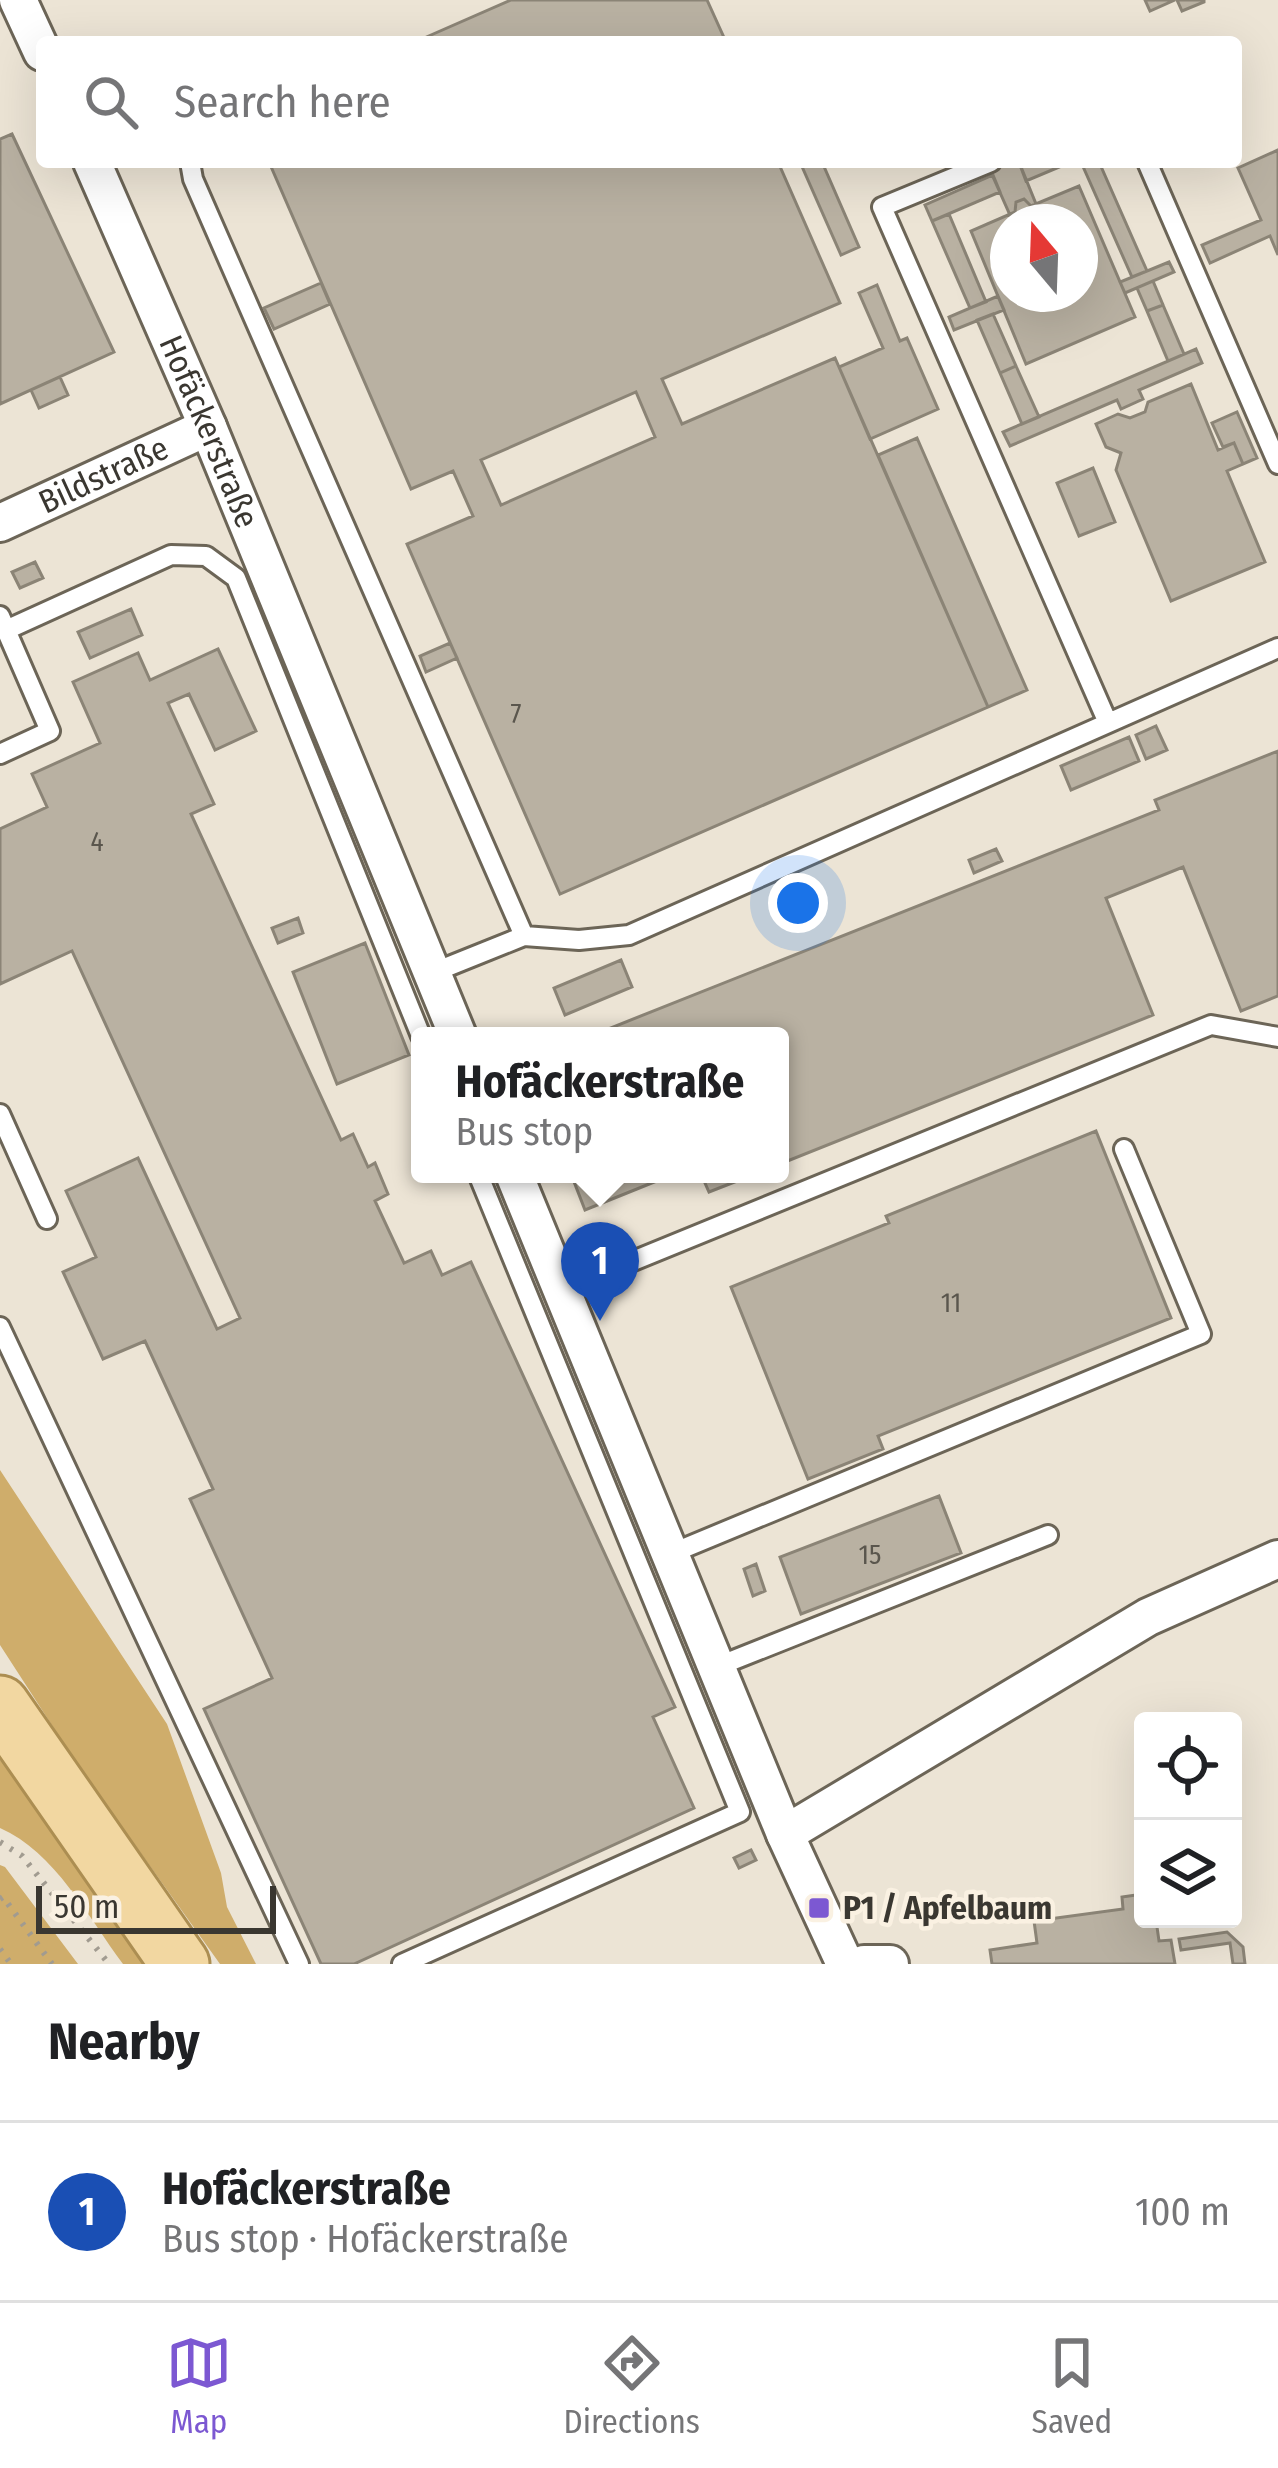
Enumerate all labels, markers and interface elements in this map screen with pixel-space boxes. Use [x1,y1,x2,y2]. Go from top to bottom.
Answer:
search box [36,36,1242,168]
icon: search [78,69,144,135]
text: Search here [174,75,391,129]
north arrow [990,204,1098,312]
street label: Hofäckerstraße [150,329,267,534]
street label: Bildstraße [32,428,175,522]
house number: 7 [511,698,522,730]
house number: 4 [90,826,104,858]
your location [768,873,828,933]
popup [411,1027,789,1183]
text: Hofäckerstraße [456,1055,744,1109]
text: Bus stop [456,1109,593,1155]
pin: 1 [561,1222,639,1321]
house number: 11 [941,1287,961,1319]
house number: 15 [859,1539,881,1571]
map controls [1134,1712,1242,1928]
button: locate [1134,1712,1242,1820]
button: layers [1134,1820,1242,1928]
scale bar [36,1880,276,1933]
text: 50 m [54,1887,119,1927]
place label: P1 / Apfelbaum [843,1888,1052,1928]
marker: P1 / Apfelbaum [806,1895,832,1921]
text: Nearby [48,2011,200,2073]
text: Hofäckerstraße [162,2162,451,2216]
text: 1 [79,2189,95,2235]
text: 100 m [1135,2189,1230,2235]
text: Bus stop · Hofäckerstraße [162,2216,569,2262]
tab: Map [166,2330,232,2442]
tab: Directions [563,2330,700,2442]
tab: Saved [1032,2330,1112,2442]

